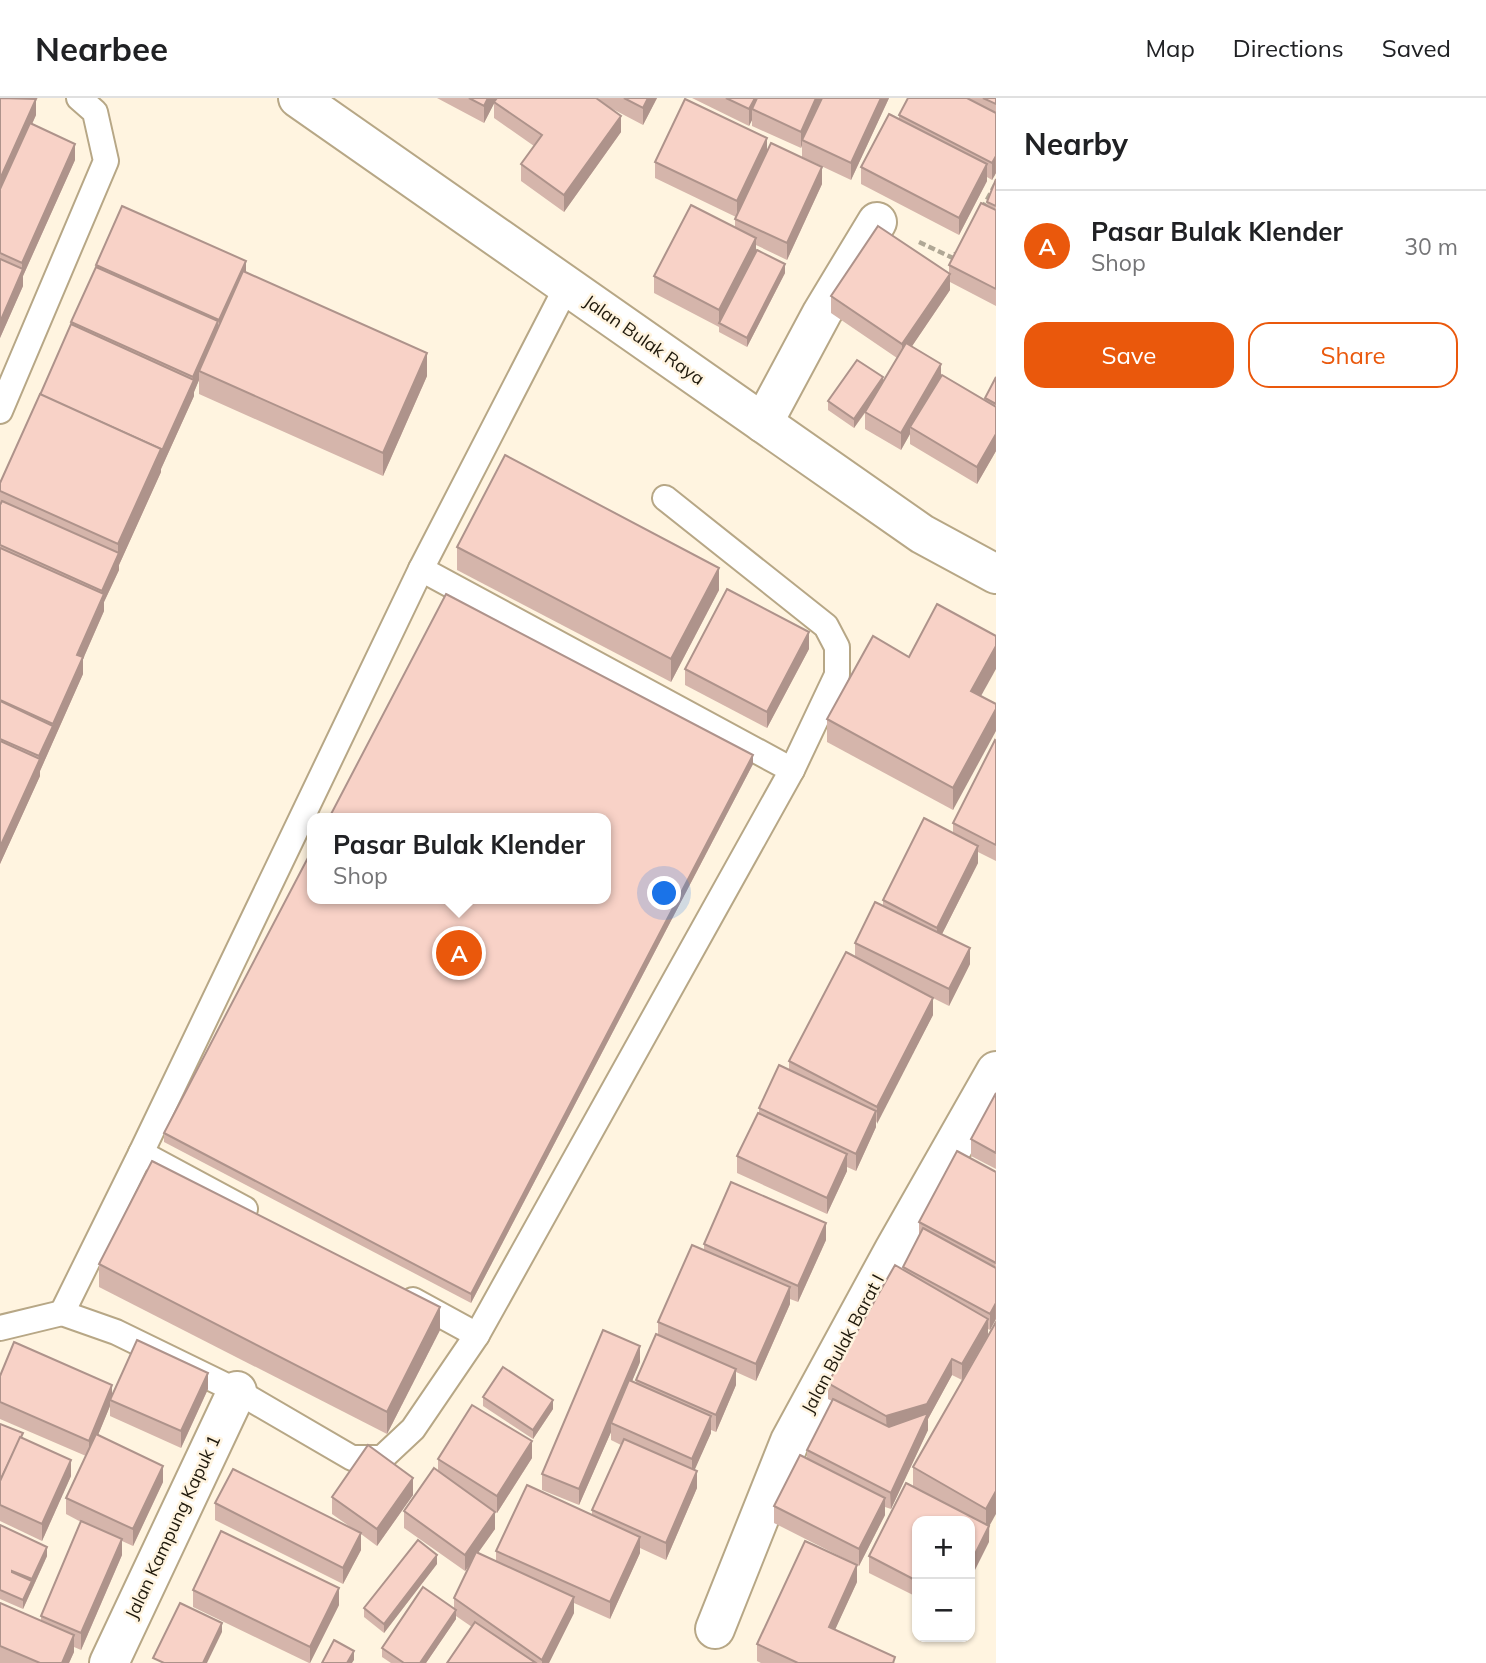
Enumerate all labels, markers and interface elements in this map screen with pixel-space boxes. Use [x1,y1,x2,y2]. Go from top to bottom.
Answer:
text: Nearbee [35,28,168,69]
text: Map [1145,33,1195,63]
text: Directions [1233,33,1344,63]
text: Saved [1382,33,1451,63]
text: Nearby [1024,125,1128,163]
text: Pasar Bulak Klender [1091,215,1343,248]
text: A [1038,232,1056,261]
text: 30 m [1404,232,1458,261]
text: Shop [1091,248,1146,277]
street label: Jalan Bulak Raya [580,289,709,390]
button: Save [1024,322,1234,388]
button: Share [1248,322,1458,388]
popup [307,813,611,904]
text: Pasar Bulak Klender [333,828,585,861]
text: Shop [333,861,388,890]
your location [647,876,681,910]
pin: A [436,927,482,979]
street label: Jalan Bulak Barat I [796,1270,889,1417]
street label: Jalan Kampung Kapuk 1 [120,1431,225,1623]
map controls [912,1516,975,1642]
button: + [912,1516,975,1579]
button: − [912,1579,975,1642]

